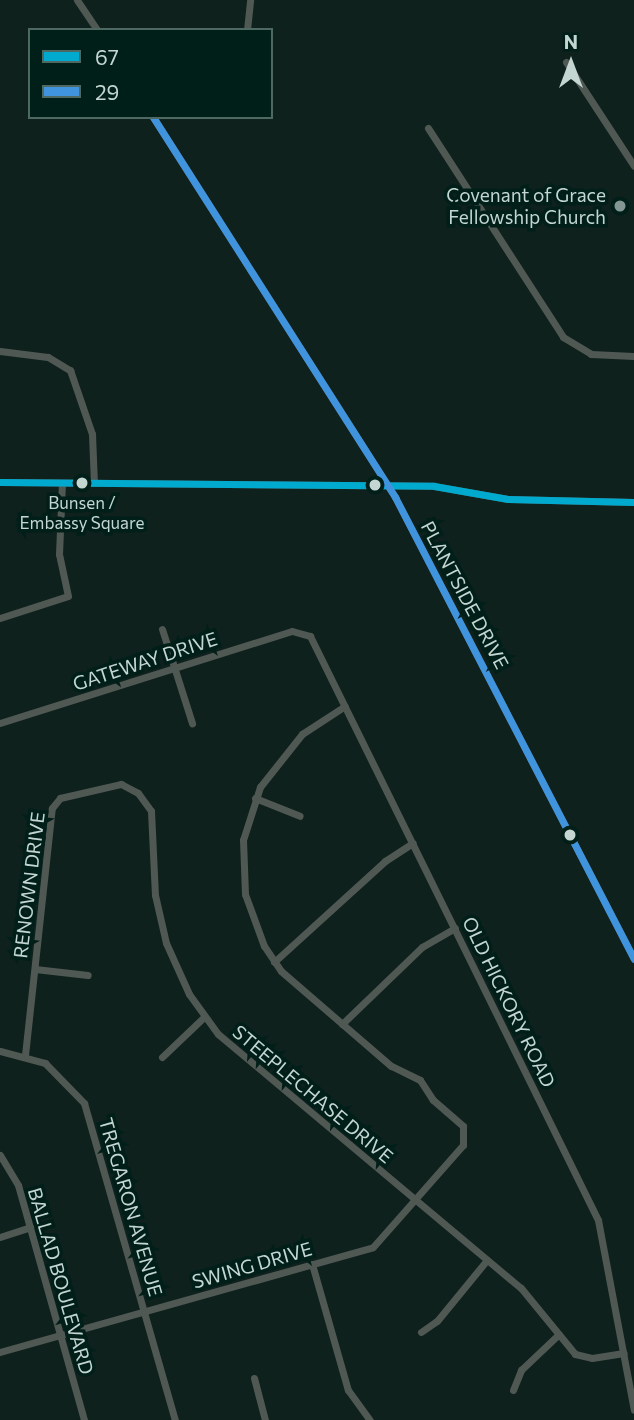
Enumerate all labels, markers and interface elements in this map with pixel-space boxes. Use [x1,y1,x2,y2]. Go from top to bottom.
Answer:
legend [28,28,273,119]
north arrow [536,28,606,98]
text: N [564,30,578,53]
text: 67 [95,44,119,69]
text: 29 [95,79,119,104]
place label: Covenant of Grace Fellowship Church [446,184,606,228]
marker: Covenant of Grace Fellowship Church [612,198,628,214]
marker: Bunsen / Embassy Square [75,476,89,490]
unlabelled marker [368,478,382,492]
place label: Bunsen / Embassy Square [20,493,144,533]
street label: PLANTSIDE DRIVE [416,517,514,673]
street label: GATEWAY DRIVE [70,627,220,695]
street label: RENOWN DRIVE [9,811,49,959]
unlabelled marker [563,828,577,842]
street label: OLD HICKORY ROAD [458,913,560,1091]
street label: STEEPLECHASE DRIVE [228,1020,398,1168]
street label: TREGARON AVENUE [95,1115,167,1299]
street label: BALLAD BOULEVARD [23,1185,99,1377]
street label: SWING DRIVE [189,1237,315,1293]

